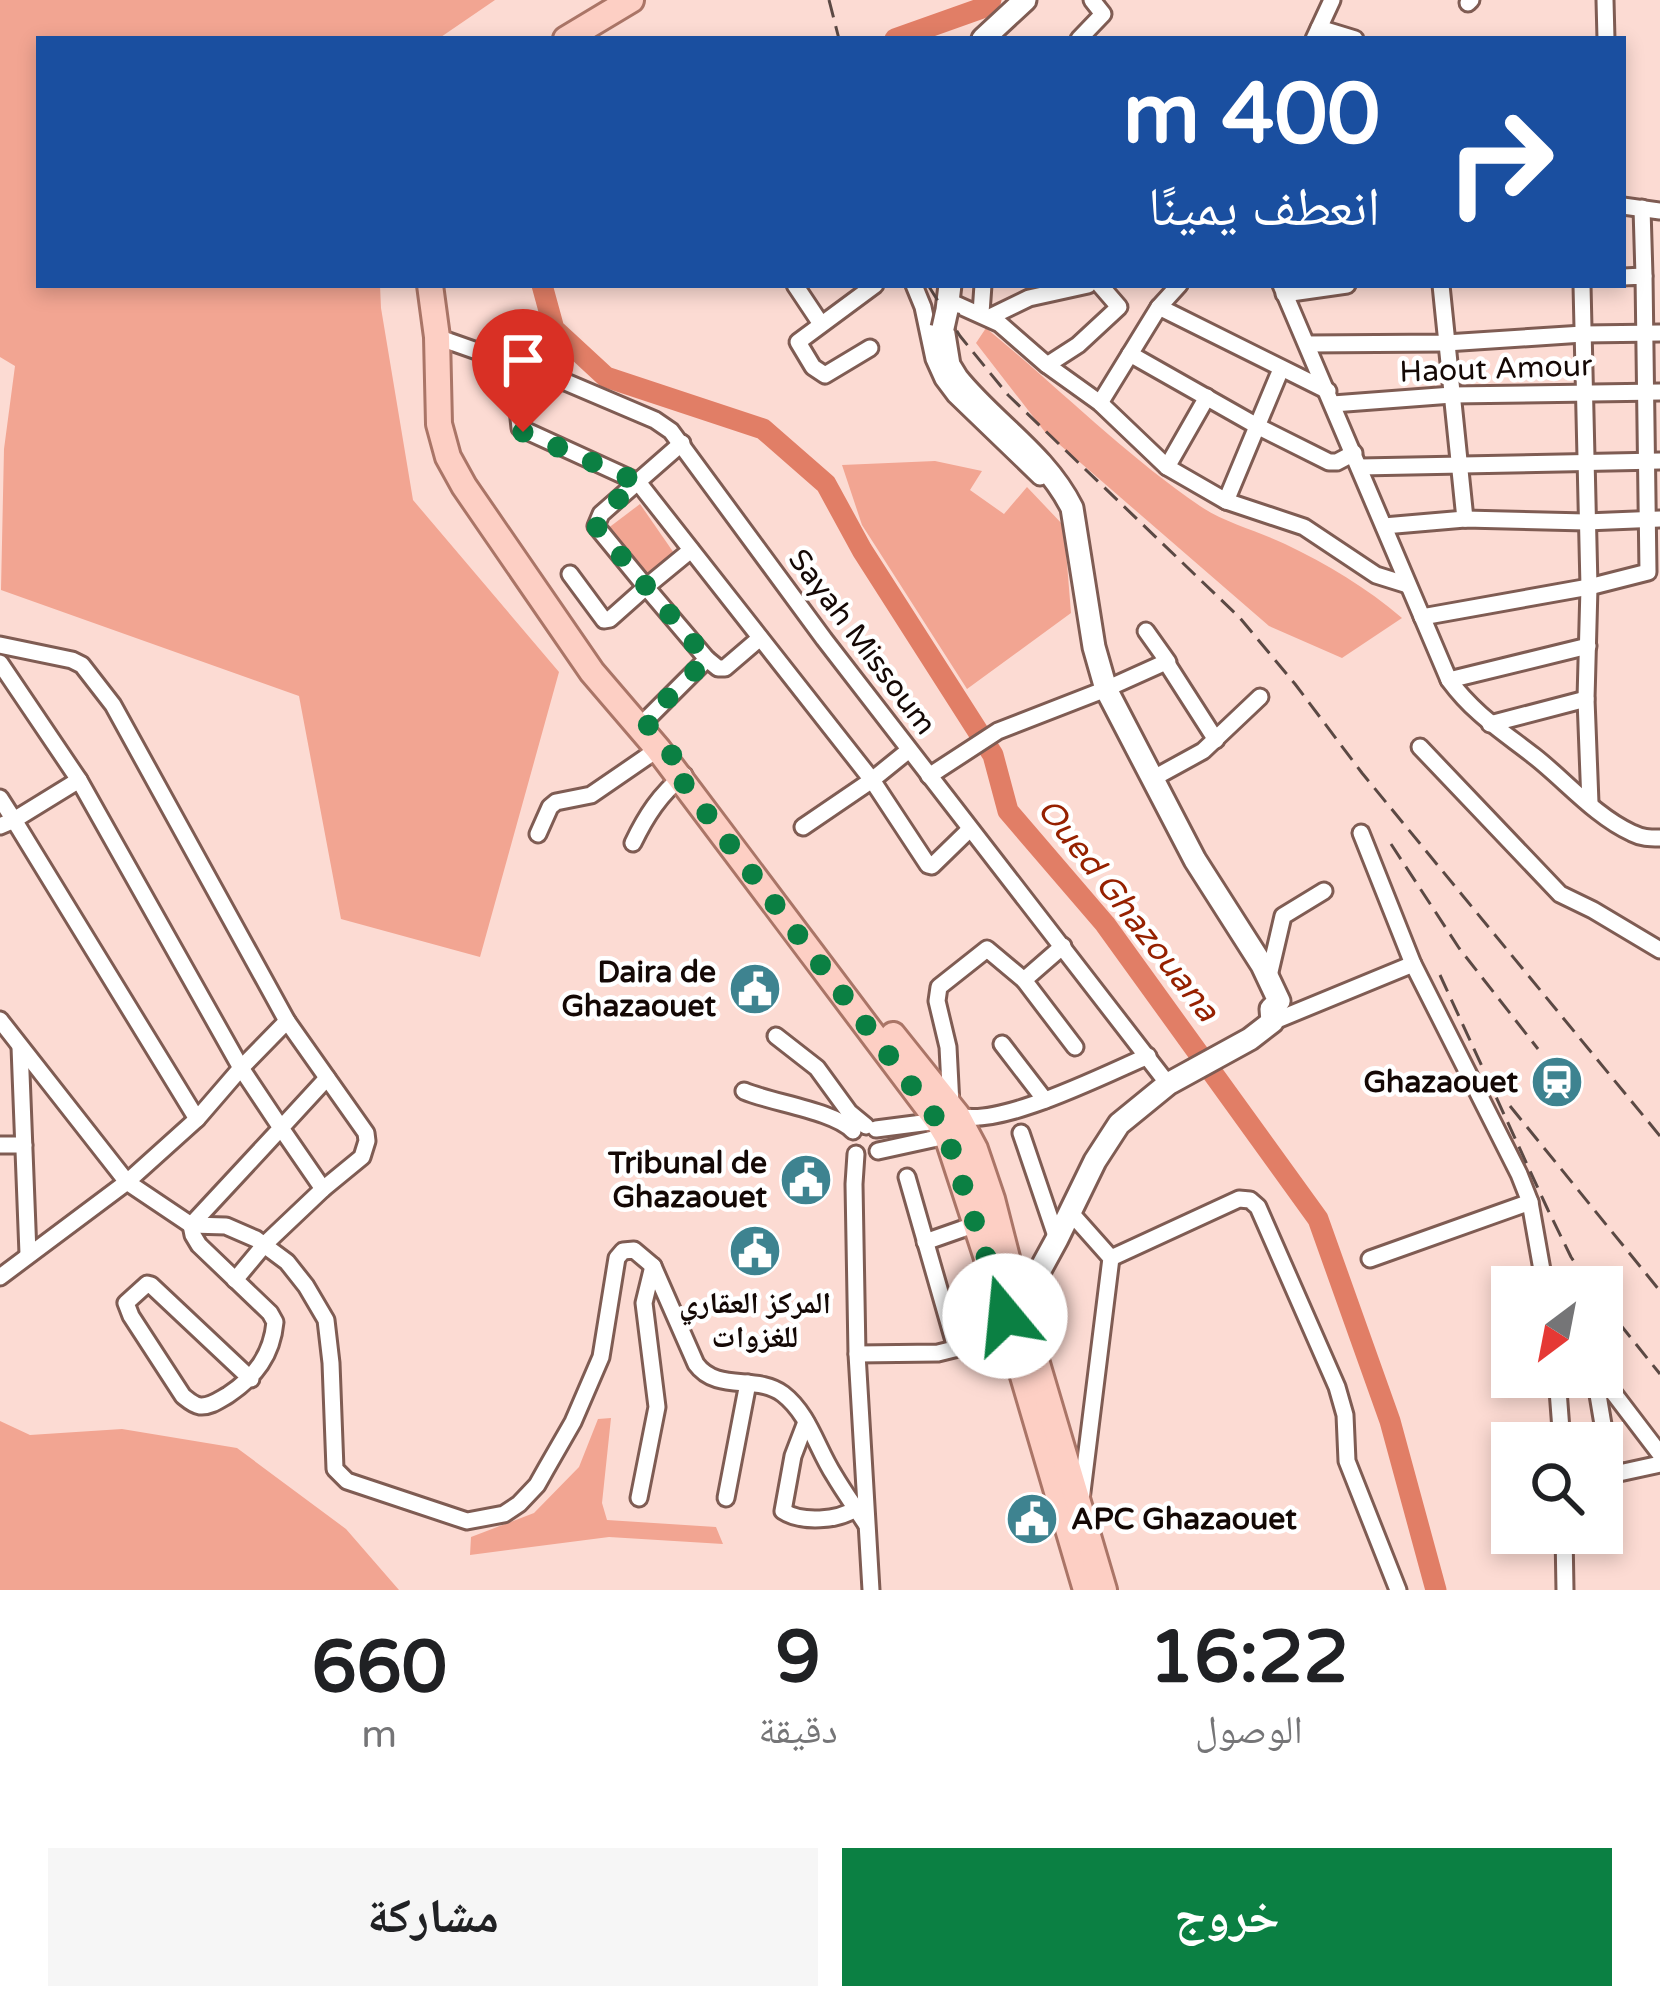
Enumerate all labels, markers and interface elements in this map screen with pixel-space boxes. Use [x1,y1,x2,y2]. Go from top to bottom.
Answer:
text: 400 m [1123,65,1380,166]
icon: right [1422,84,1578,240]
text: انعطف يمينًا [1148,175,1380,240]
pin [472,309,574,432]
icon: arrive [490,327,556,393]
street label: Haout Amour [1399,347,1594,391]
street label: Sayah Missoum [780,542,944,742]
water label: Oued Ghazouana [1029,791,1228,1030]
place label: Daira de Ghazaouet [561,954,717,1025]
public building icon: Daira de Ghazaouet [727,961,783,1017]
station icon: Ghazaouet [1529,1054,1585,1110]
place label: Ghazaouet [1363,1064,1519,1101]
place label: Tribunal de Ghazaouet [607,1145,768,1216]
public building icon: Tribunal de Ghazaouet [778,1152,834,1208]
public building icon: المركز العقاري للغزوات [727,1223,783,1279]
position arrow [942,1253,1068,1379]
north arrow [1491,1266,1623,1398]
map controls [1491,1266,1623,1554]
place label: المركز العقاري للغزوات [679,1285,831,1356]
button: search [1491,1422,1623,1554]
public building icon: APC Ghazaouet [1004,1491,1060,1547]
place label: APC Ghazaouet [1071,1501,1297,1538]
text: 9 [775,1615,821,1702]
text: 16:22 [1149,1615,1349,1702]
text: 660 [311,1625,447,1712]
text: دقيقة [758,1707,838,1754]
text: الوصول [1195,1707,1303,1754]
text: m [361,1711,397,1758]
button: مشاركة [48,1848,818,1986]
button: خروج [842,1848,1612,1986]

